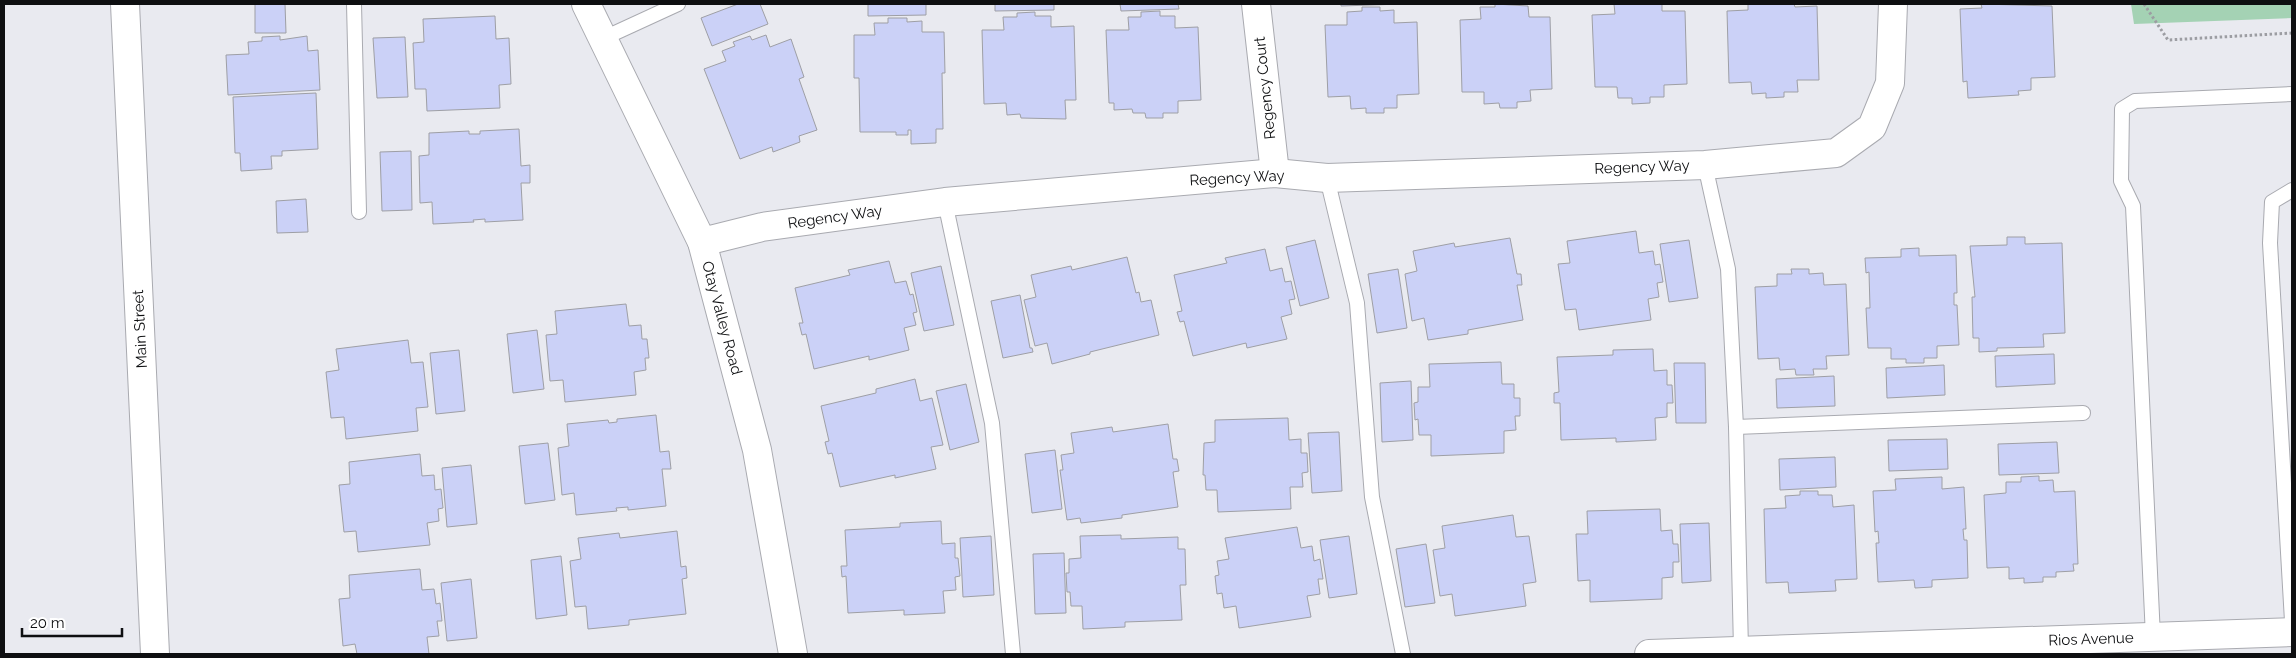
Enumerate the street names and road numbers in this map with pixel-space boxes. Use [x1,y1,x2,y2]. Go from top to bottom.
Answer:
street label: Regency Court [1251,36,1279,140]
street label: Regency Way [1594,156,1690,178]
street label: Regency Way [1189,167,1285,189]
street label: Regency Way [787,201,883,233]
street label: Otay Valley Road [698,259,746,377]
street label: Main Street [129,289,151,369]
street label: Rios Avenue [2048,629,2134,649]

